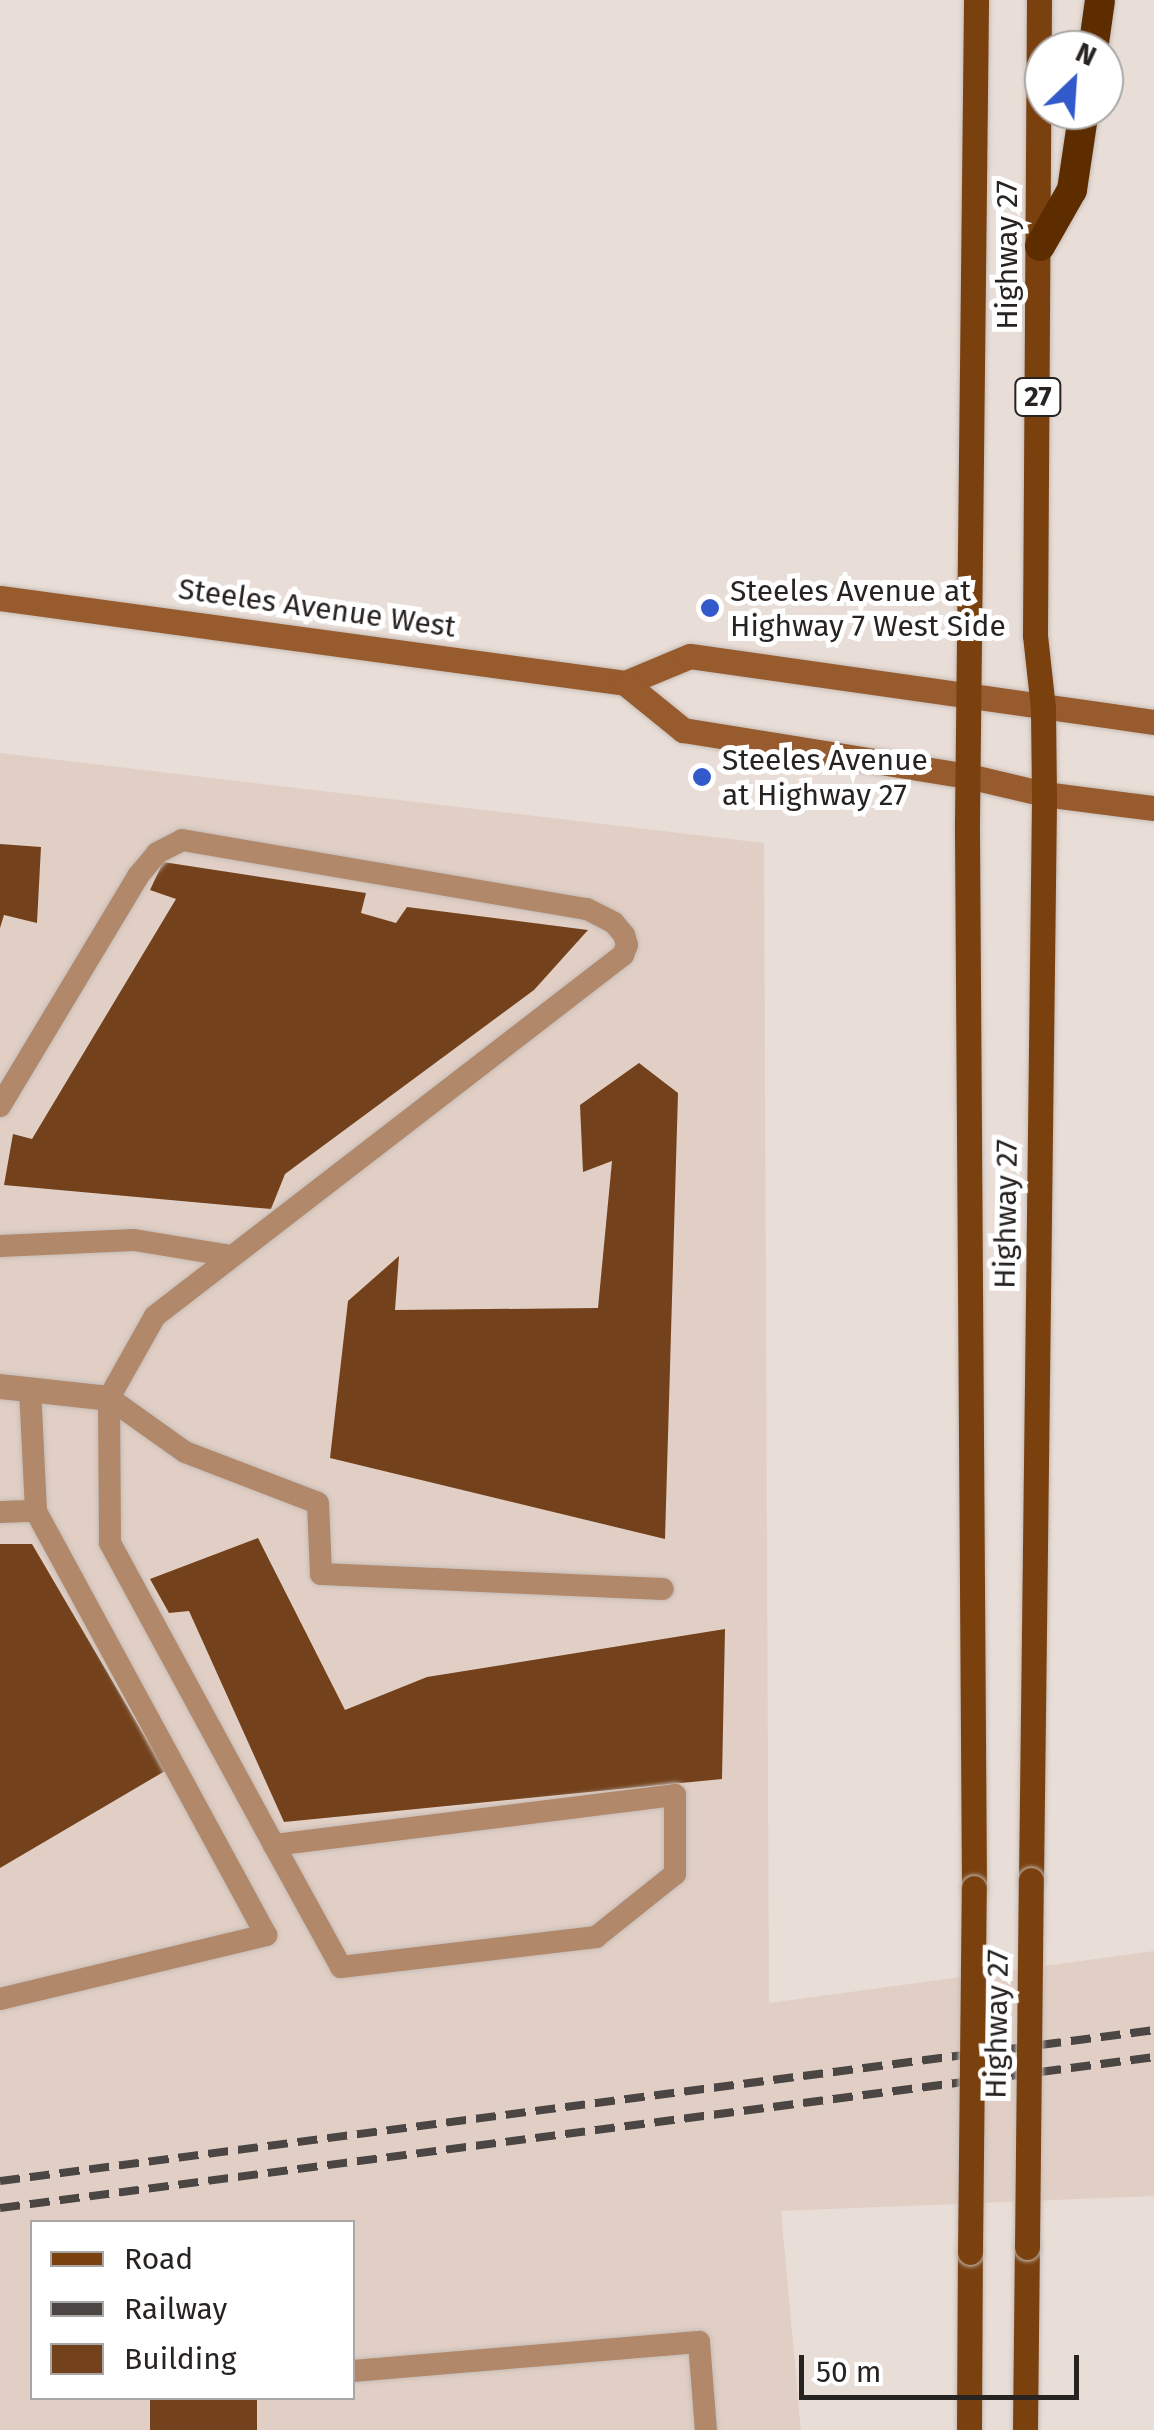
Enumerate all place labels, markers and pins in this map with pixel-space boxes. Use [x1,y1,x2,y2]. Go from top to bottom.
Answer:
place label: Steeles Avenue at Highway 7 West Side [730,573,1006,644]
marker: Steeles Avenue at Highway 7 West Side [699,597,721,619]
place label: Steeles Avenue at Highway 27 [722,742,928,812]
marker: Steeles Avenue at Highway 27 [691,766,713,788]

